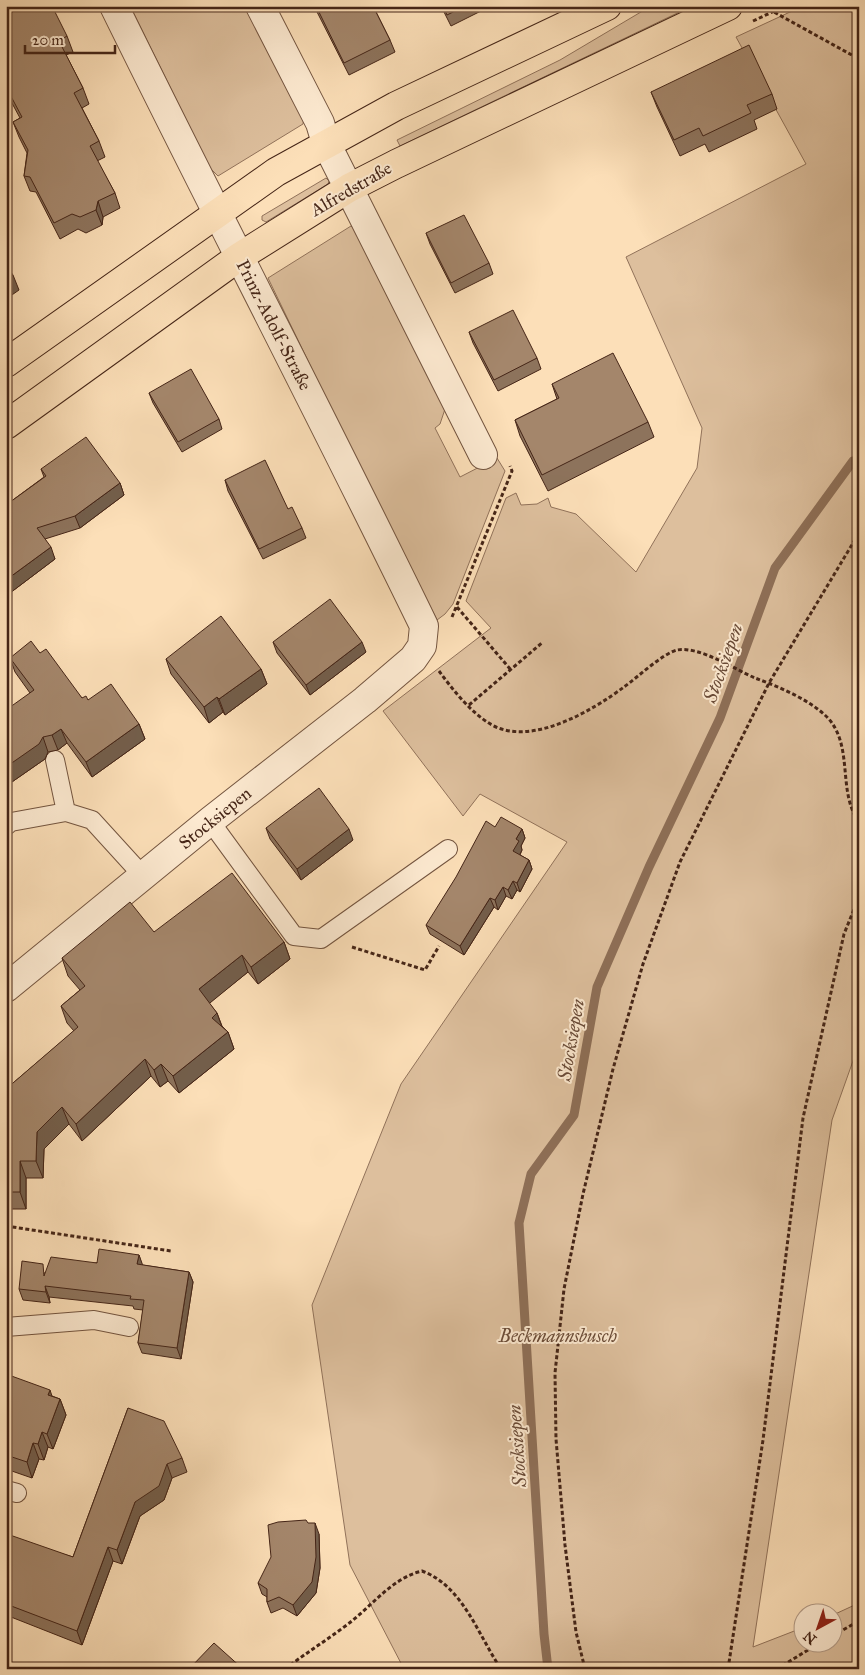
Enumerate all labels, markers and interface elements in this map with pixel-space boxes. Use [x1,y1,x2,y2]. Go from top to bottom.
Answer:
scale bar [25,22,115,54]
text: 20 m [32,31,64,49]
street label: Alfredstraße [306,157,396,222]
street label: Prinz-Adolf-Straße [232,256,316,394]
water label: Stocksiepen [698,620,749,707]
street label: Stocksiepen [174,782,256,854]
water label: Stocksiepen [552,997,590,1084]
park label: Beckmannsbusch [498,1325,617,1347]
water label: Stocksiepen [503,1404,532,1489]
north arrow [792,1602,842,1652]
text: N [800,1627,820,1648]

